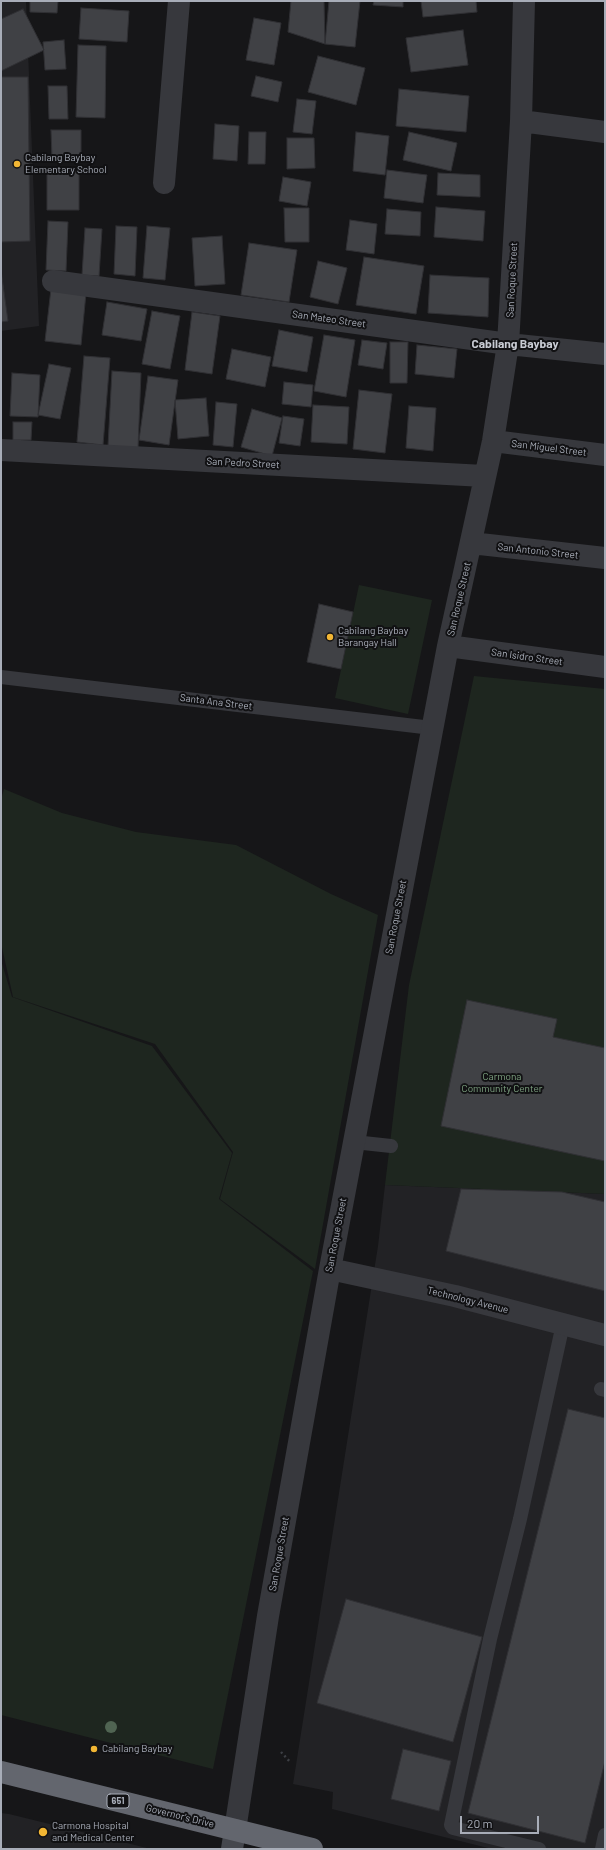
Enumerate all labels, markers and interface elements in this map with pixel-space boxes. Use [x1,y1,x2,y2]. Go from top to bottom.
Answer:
place label: Cabilang Baybay Elementary School [25,152,106,176]
marker: Cabilang Baybay Elementary School [12,159,22,169]
street label: San Roque Street [504,242,520,318]
street label: San Mateo Street [291,308,367,330]
district label: Cabilang Baybay [472,337,558,351]
street label: San Miguel Street [511,437,587,459]
street label: San Pedro Street [206,455,280,471]
street label: San Antonio Street [497,541,579,561]
street label: San Roque Street [445,561,473,637]
place label: Cabilang Baybay Barangay Hall [338,625,408,648]
marker: Cabilang Baybay Barangay Hall [325,632,335,642]
street label: San Isidro Street [490,646,564,668]
street label: Santa Ana Street [179,692,253,712]
street label: San Roque Street [383,879,409,955]
park label: Carmona Community Center [462,1071,542,1094]
street label: San Roque Street [323,1197,349,1273]
street label: Technology Avenue [426,1284,510,1316]
street label: San Roque Street [267,1516,291,1592]
place label: Cabilang Baybay [102,1743,172,1755]
marker: Cabilang Baybay [89,1744,99,1754]
road number: 651 [107,1794,129,1808]
street label: Governor's Drive [145,1802,215,1830]
scale bar [462,1808,541,1834]
text: 20 m [467,1816,493,1830]
place label: Carmona Hospital and Medical Center [52,1820,134,1844]
marker: Carmona Hospital and Medical Center [37,1826,49,1838]

